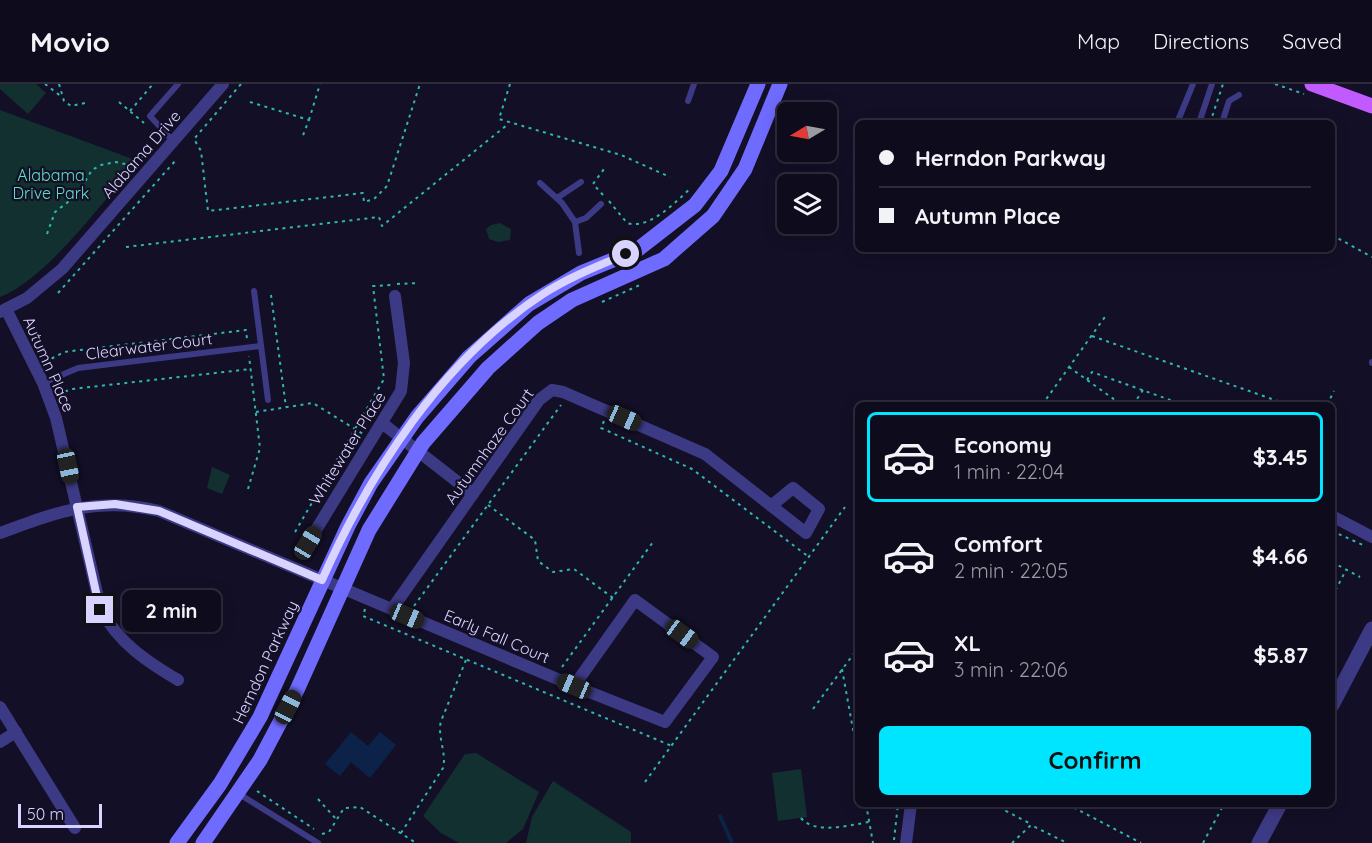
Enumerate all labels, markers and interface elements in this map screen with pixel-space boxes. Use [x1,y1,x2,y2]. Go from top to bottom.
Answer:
text: Movio [30,24,110,59]
text: Map [1077,28,1120,54]
text: Directions [1153,28,1249,54]
text: Saved [1282,28,1342,54]
north arrow [777,102,837,162]
map controls [777,102,837,234]
street label: Alabama Drive [97,106,185,202]
text: Herndon Parkway [915,144,1106,172]
park label: Alabama Drive Park [13,165,89,203]
button: layers [777,174,837,234]
text: Autumn Place [915,202,1061,230]
route start [612,240,639,267]
street label: Autumn Place [19,313,79,415]
street label: Clearwater Court [85,328,213,364]
street label: Autumnhaze Court [440,384,538,508]
street label: Whitewater Place [304,388,390,508]
car [604,402,644,434]
icon: car [882,430,936,484]
text: Economy [954,431,1052,459]
text: $3.45 [1253,443,1308,471]
car [55,447,81,485]
text: 1 min · 22:04 [954,459,1064,484]
car [291,523,325,563]
icon: car [882,529,936,583]
text: Comfort [954,530,1043,558]
text: $4.66 [1252,542,1308,570]
text: 2 min · 22:05 [954,558,1068,583]
callout: 2 min [121,589,220,631]
route end [86,596,113,623]
street label: Herndon Parkway [228,597,302,727]
text: 2 min [145,598,198,623]
car [387,601,427,631]
street label: Early Fall Court [441,605,553,667]
car [662,616,702,652]
icon: car [882,628,936,682]
text: XL [954,629,981,657]
text: $5.87 [1253,641,1308,669]
text: 3 min · 22:06 [954,657,1067,682]
car [554,671,594,701]
car [272,687,304,727]
button: Confirm [879,726,1311,795]
scale bar [18,801,102,828]
text: 50 m [27,804,64,824]

